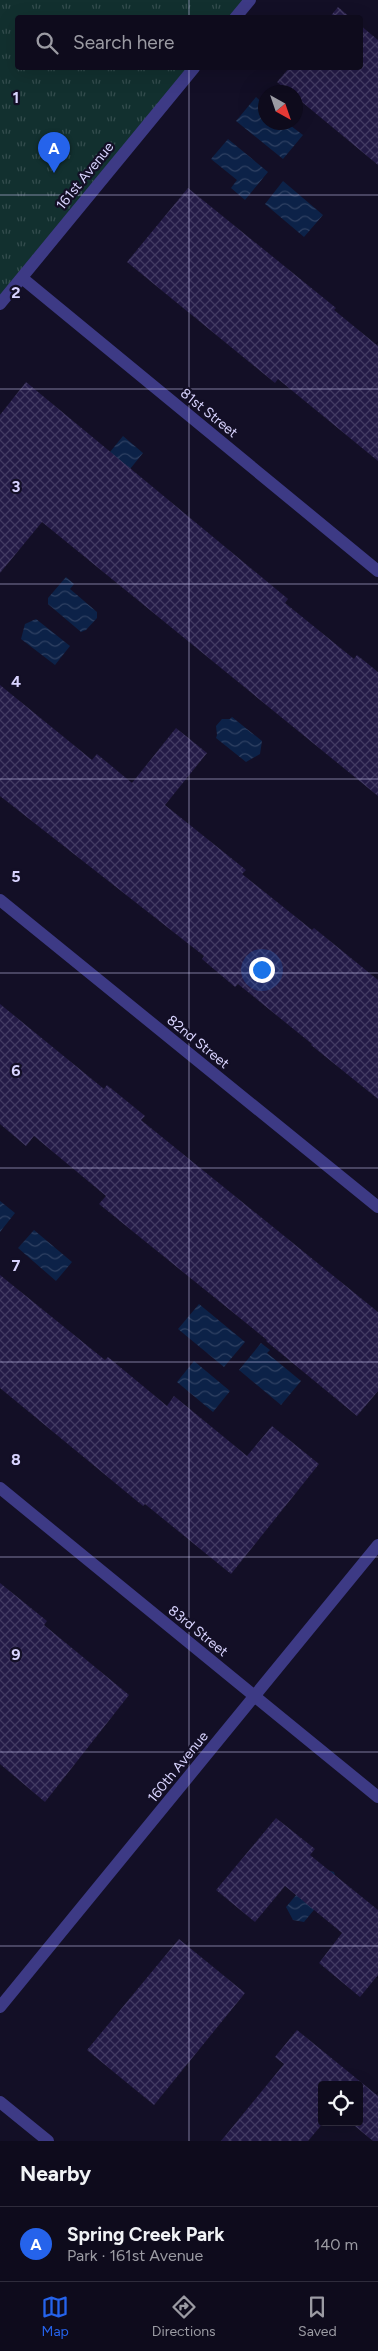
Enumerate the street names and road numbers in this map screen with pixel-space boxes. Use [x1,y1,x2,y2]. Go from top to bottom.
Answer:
street label: 161st Avenue [53,139,117,213]
street label: 81st Street [177,385,241,441]
street label: 82nd Street [163,1012,233,1072]
street label: 83rd Street [165,1602,231,1660]
street label: 160th Avenue [144,1728,212,1806]

